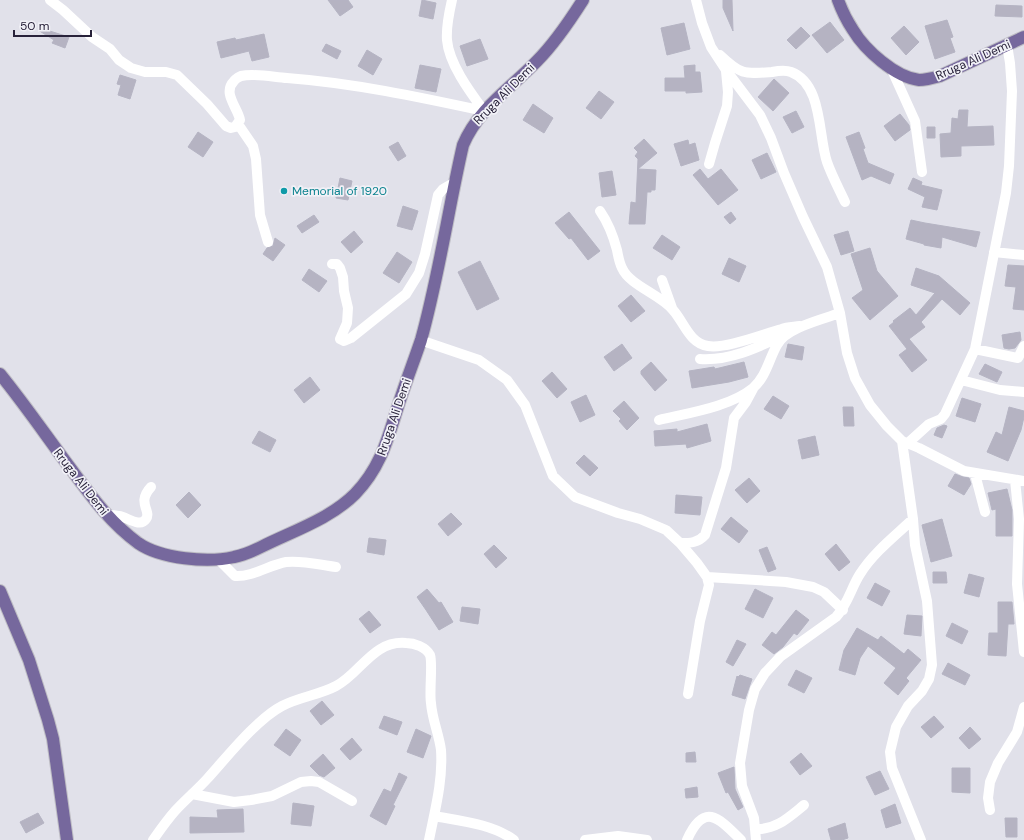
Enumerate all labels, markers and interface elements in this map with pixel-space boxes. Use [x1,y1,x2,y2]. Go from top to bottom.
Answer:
scale bar [14,12,91,38]
text: 50 m [20,18,49,34]
street label: Rruga Ali Demi [933,36,1013,84]
street label: Rruga Ali Demi [470,60,538,128]
place label: Memorial of 1920 [292,183,387,199]
marker: Memorial of 1920 [279,186,289,196]
street label: Rruga Ali Demi [373,376,415,458]
street label: Rruga Ali Demi [50,445,112,519]

